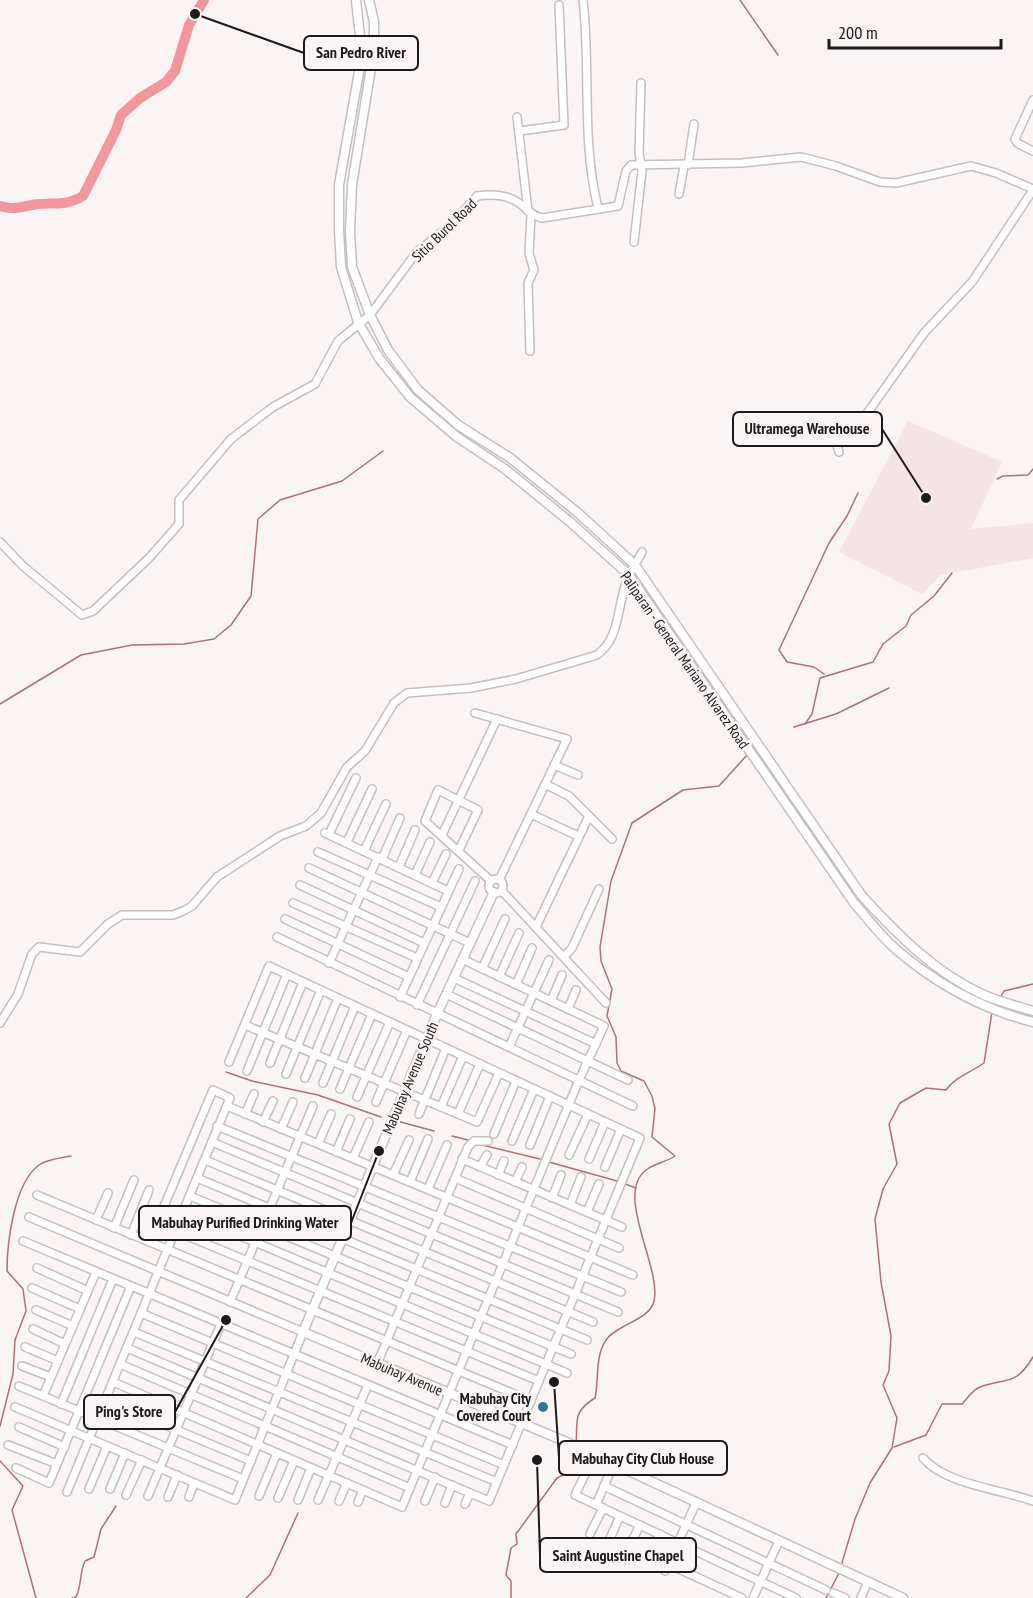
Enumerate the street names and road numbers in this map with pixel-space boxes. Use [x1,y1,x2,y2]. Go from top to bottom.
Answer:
street label: Sitio Burol Road [407,194,481,266]
street label: Paliparan - General Mariano Alvarez Road [616,568,754,752]
street label: Mabuhay Avenue South [378,1019,442,1137]
street label: Mabuhay Avenue [358,1348,446,1400]

